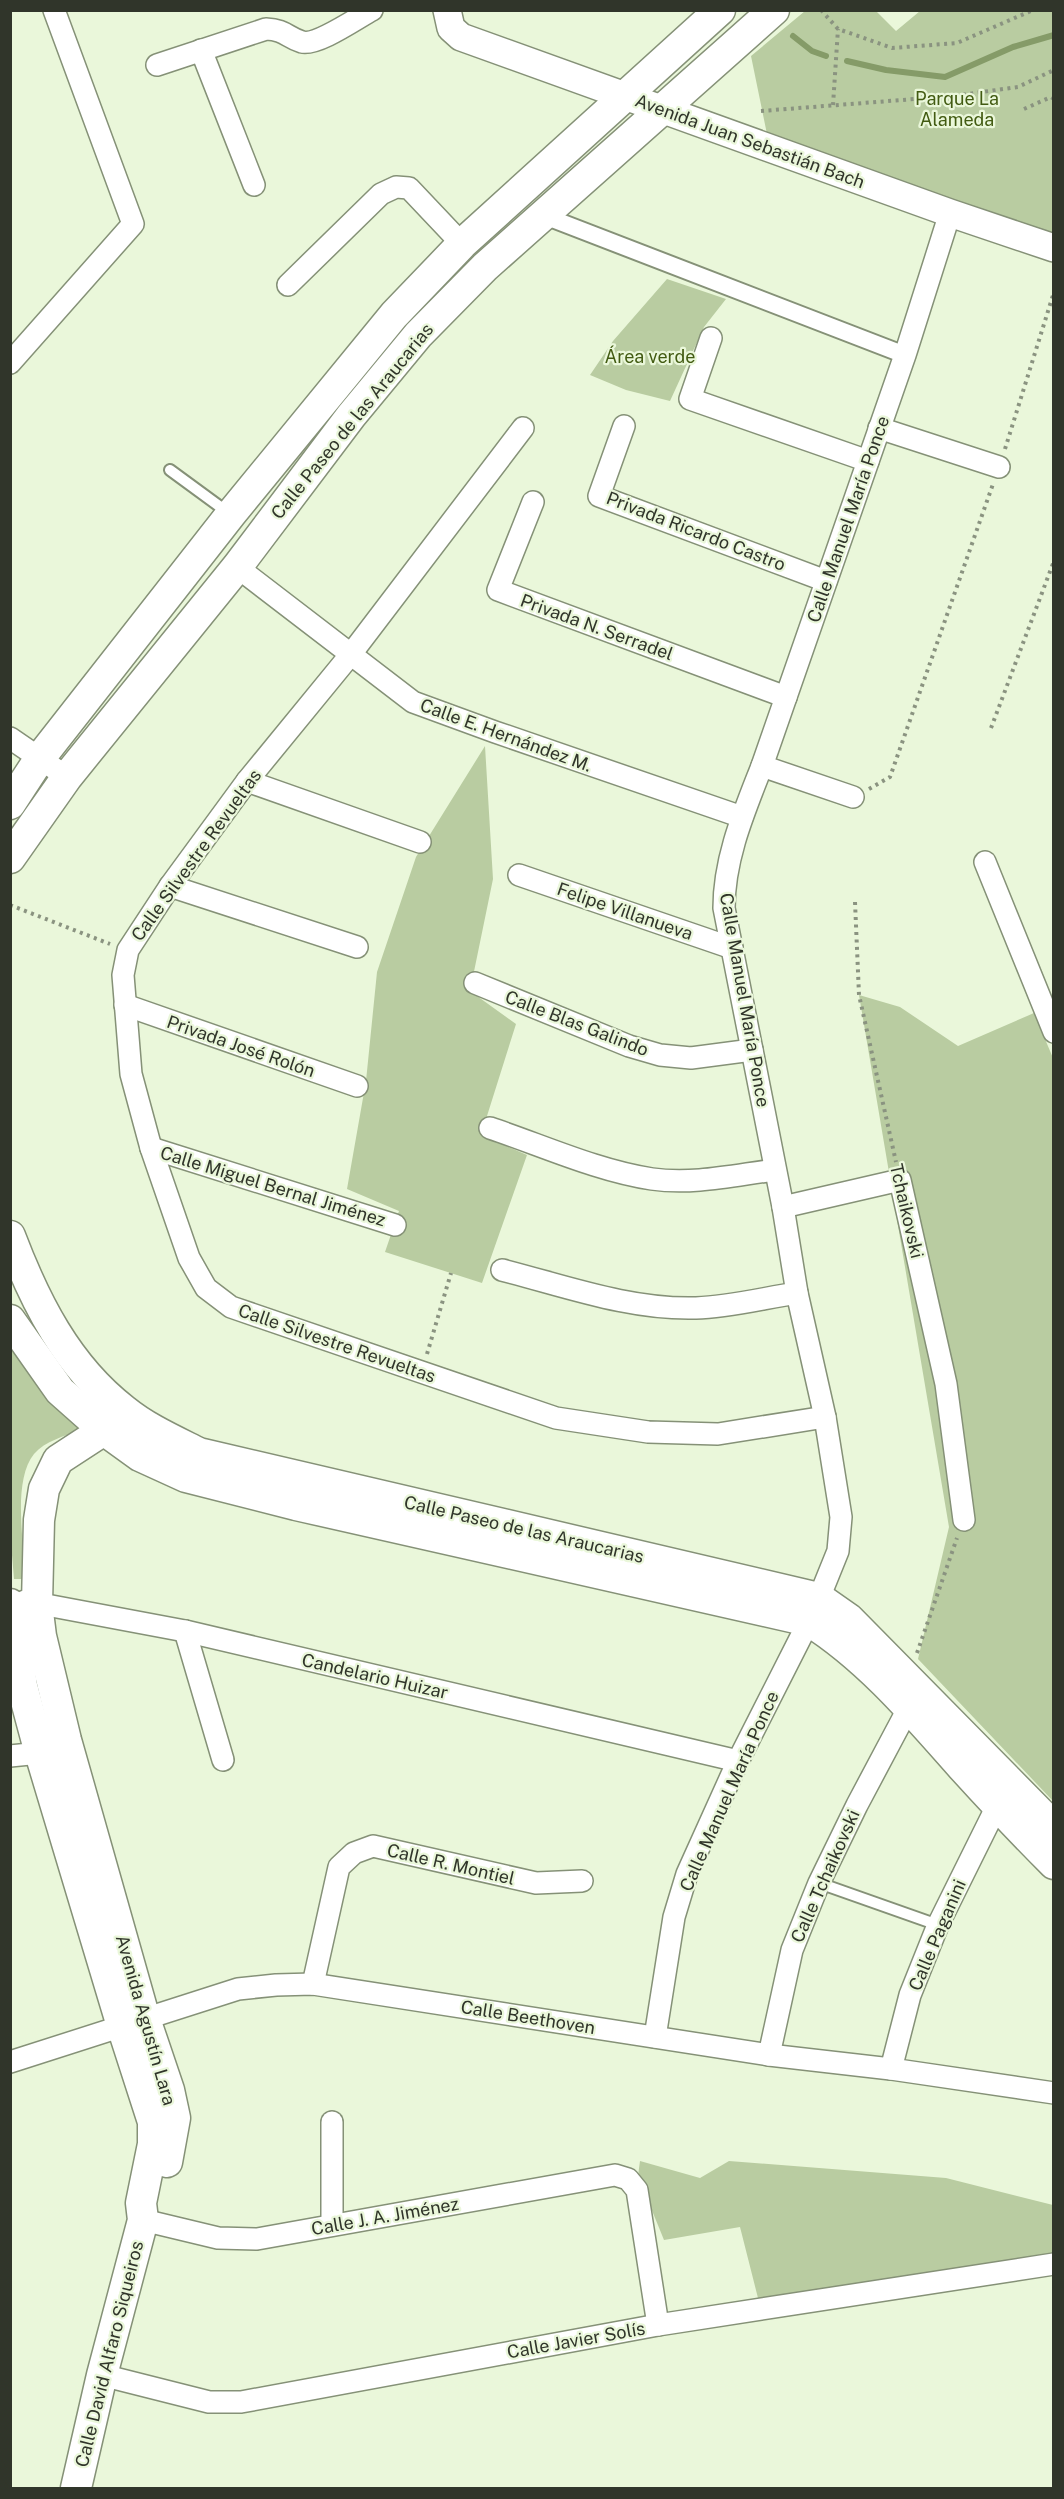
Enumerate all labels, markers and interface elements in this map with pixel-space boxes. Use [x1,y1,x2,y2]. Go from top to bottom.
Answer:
park label: Parque La Alameda [915,88,999,130]
street label: Avenida Juan Sebastián Bach [632,90,868,192]
street label: Calle Paseo de las Araucarias [267,319,437,523]
park label: Área verde [605,345,695,367]
street label: Calle Manuel María Ponce [803,413,893,625]
street label: Privada Ricardo Castro [603,487,789,575]
street label: Privada N. Serradel [518,590,676,664]
street label: Calle E. Hernández M. [417,694,595,776]
street label: Calle Silvestre Revueltas [127,765,265,945]
street label: Felipe Villanueva [554,878,696,944]
street label: Calle Manuel María Ponce [716,891,774,1109]
street label: Calle Blas Galindo [502,986,652,1060]
street label: Privada José Rolón [164,1011,318,1081]
street label: Calle Miguel Bernal Jiménez [158,1142,388,1230]
street label: Tchaikovski [886,1162,928,1260]
street label: Calle Silvestre Revueltas [236,1299,438,1387]
street label: Calle Paseo de las Araucarias [402,1491,646,1567]
street label: Candelario Huizar [300,1649,450,1703]
street label: Calle Manuel María Ponce [675,1688,783,1894]
street label: Calle Tchaikovski [786,1806,864,1946]
street label: Calle R. Montiel [385,1839,517,1889]
street label: Calle Paganini [904,1876,970,1994]
street label: Avenida Agustín Lara [112,1932,180,2108]
street label: Calle Beethoven [459,1996,597,2038]
street label: Calle J. A. Jiménez [310,2193,460,2239]
street label: Calle David Alfaro Siqueiros [71,2239,147,2469]
street label: Calle Javier Solís [505,2318,647,2362]

